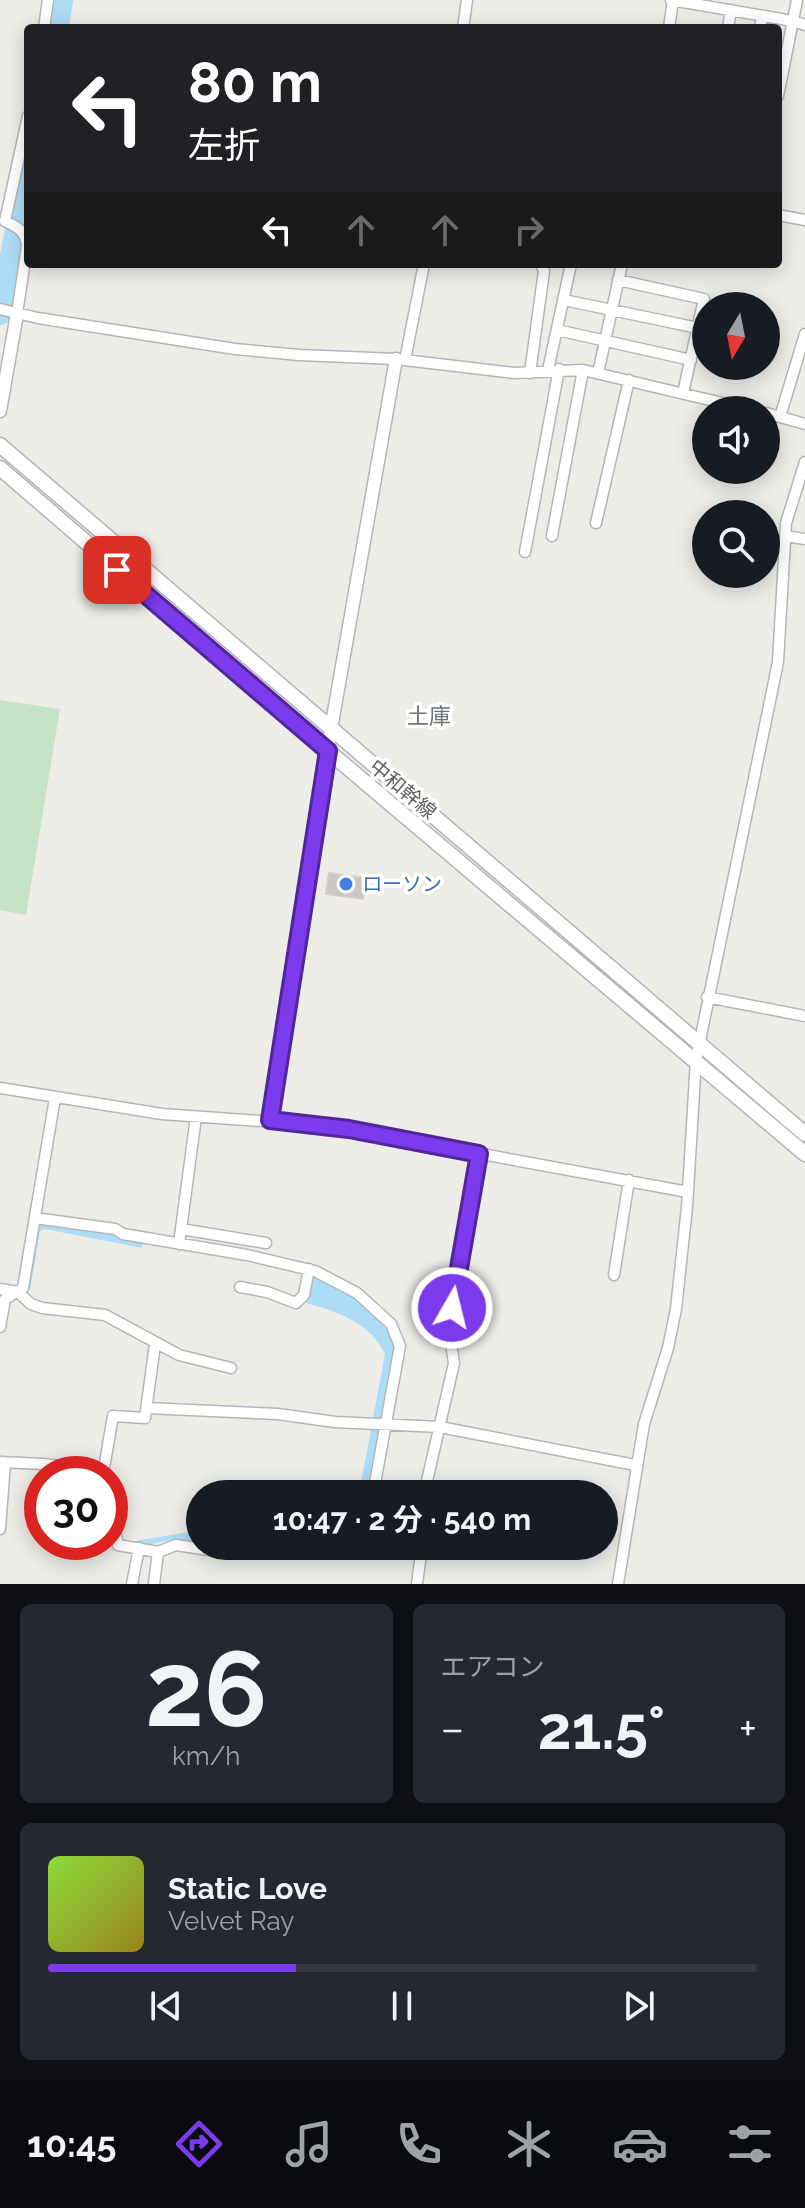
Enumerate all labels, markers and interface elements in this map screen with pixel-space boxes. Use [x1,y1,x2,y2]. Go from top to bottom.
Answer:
text: 80 m [188,49,322,115]
icon: left [56,56,160,160]
text: 左折 [188,124,260,166]
icon: left [255,208,299,252]
icon: ahead [339,208,383,252]
icon: ahead [423,208,467,252]
icon: right [507,208,551,252]
north arrow [692,292,780,380]
map controls [692,292,780,588]
button: sound [692,396,780,484]
button: search [692,500,780,588]
pin [83,536,151,604]
icon: arrive [95,548,139,592]
district label: 土庫 [407,703,451,729]
street label: 中和幹線 [365,754,441,824]
place label: ローソン [362,872,442,896]
marker: ローソン [337,875,355,893]
position arrow [410,1266,494,1350]
speed limit sign: 30 [24,1456,128,1560]
text: 10:47 · 2 分 · 540 m [273,1502,531,1537]
text: 26 [145,1628,267,1750]
text: エアコン [441,1652,545,1682]
text: 21.5° [538,1693,665,1763]
text: − [441,1703,464,1754]
text: + [739,1703,757,1754]
text: km/h [172,1741,241,1771]
text: Static Love [168,1871,327,1906]
text: Velvet Ray [168,1906,294,1936]
icon: previous [144,1984,188,2028]
icon: pause [380,1984,424,2028]
icon: next [617,1984,661,2028]
icon: directions [171,2116,227,2172]
icon: music [281,2116,337,2172]
icon: phone [391,2116,447,2172]
icon: climate [501,2116,557,2172]
icon: car [612,2116,668,2172]
icon: filters [722,2116,778,2172]
text: 10:45 [27,2123,116,2165]

